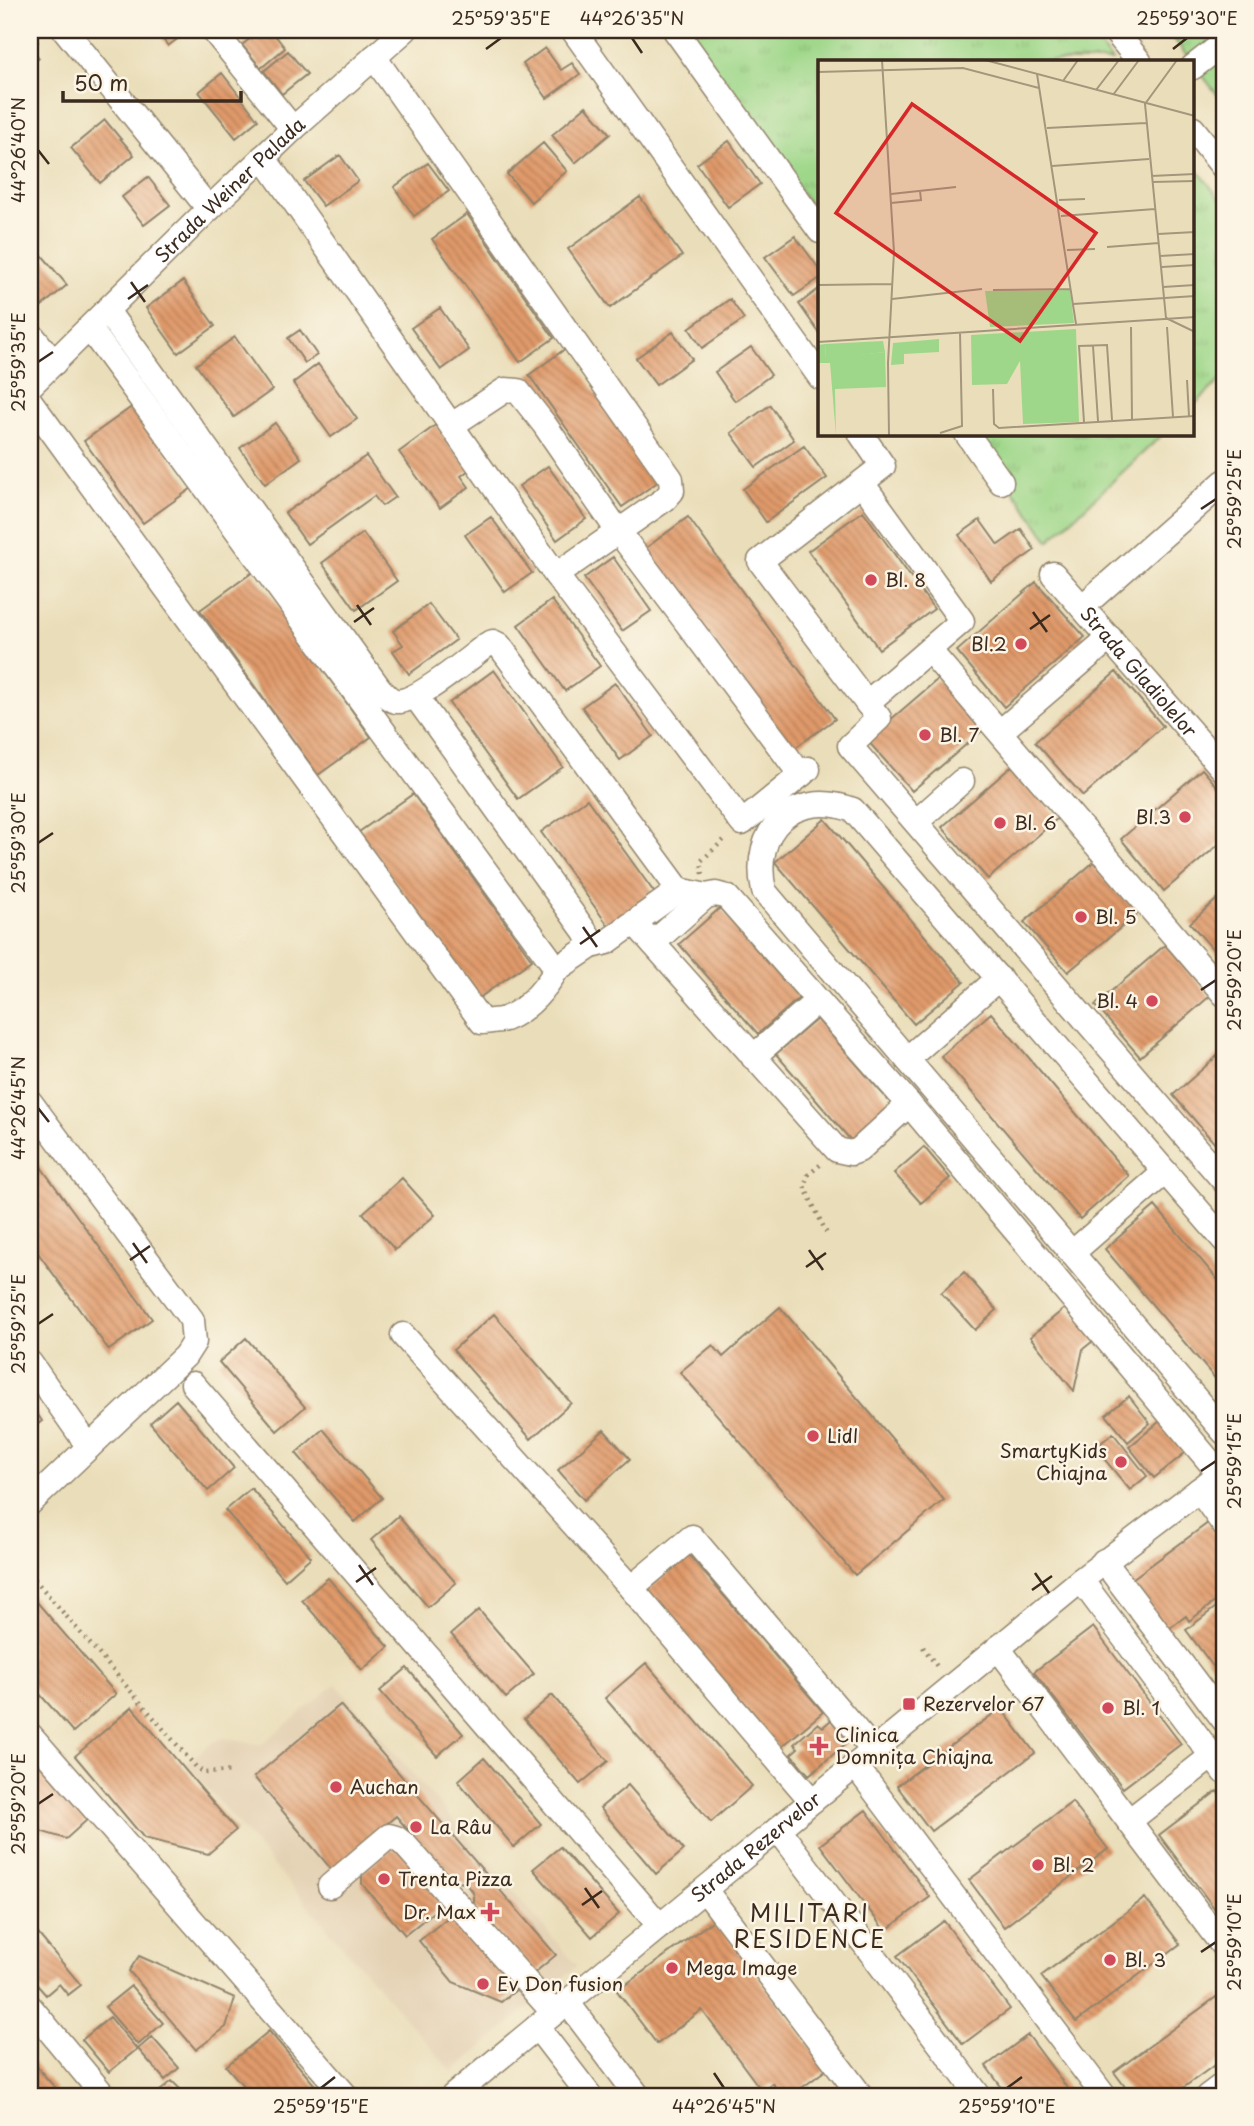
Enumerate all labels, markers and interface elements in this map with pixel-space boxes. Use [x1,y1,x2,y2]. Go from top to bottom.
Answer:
text: 25°59'35"E [451,4,551,31]
text: 44°26'35"N [580,4,684,31]
text: 25°59'30"E [1136,4,1238,31]
scale bar [63,60,242,104]
inset map [818,60,1194,436]
text: 50 m [74,66,128,98]
text: 44°26'40"N [4,97,31,203]
street label: Strada Weiner Palada [148,110,311,269]
text: 25°59'35"E [4,312,31,412]
text: 25°59'25"E [1220,449,1247,549]
place label: Bl. 8 [885,565,926,593]
marker: Bl. 8 [863,572,879,588]
street label: Strada Gladiolelor [1074,600,1204,743]
place label: Bl.2 [971,629,1007,657]
marker: Bl.2 [1013,636,1029,652]
place label: Bl. 7 [939,720,979,748]
marker: Bl. 7 [917,727,933,743]
text: 25°59'30"E [4,792,31,894]
place label: Bl.3 [1136,802,1171,830]
place label: Bl. 6 [1014,808,1057,836]
marker: Bl.3 [1177,809,1193,825]
marker: Bl. 6 [992,815,1008,831]
place label: Bl. 5 [1095,902,1137,930]
marker: Bl. 5 [1073,909,1089,925]
text: 25°59'20"E [1220,929,1247,1031]
place label: Bl. 4 [1096,986,1138,1014]
marker: Bl. 4 [1144,993,1160,1009]
text: 44°26'45"N [4,1056,31,1160]
text: 25°59'25"E [4,1274,31,1374]
text: 25°59'15"E [1220,1413,1247,1509]
place label: Lidl [827,1421,858,1449]
marker: Lidl [805,1428,821,1444]
place label: SmartyKids Chiajna [1000,1436,1107,1486]
marker: SmartyKids Chiajna [1113,1454,1129,1470]
place label: Rezervelor 67 [923,1689,1044,1717]
place label: Bl. 1 [1122,1693,1160,1721]
marker: Rezervelor 67 [901,1696,917,1712]
marker: Bl. 1 [1100,1700,1116,1716]
place label: Clinica Domnița Chiajna [835,1720,993,1770]
marker: Clinica Domnița Chiajna [809,1736,829,1756]
text: 25°59'20"E [4,1753,31,1855]
place label: Auchan [350,1772,419,1800]
marker: Auchan [328,1779,344,1795]
street label: Strada Rezervelor [684,1784,826,1908]
place label: La Râu [430,1812,492,1840]
marker: La Râu [408,1819,424,1835]
place label: Bl. 2 [1052,1850,1095,1878]
marker: Bl. 2 [1030,1857,1046,1873]
place label: Trenta Pizza [398,1864,513,1892]
marker: Trenta Pizza [376,1871,392,1887]
text: 25°59'10"E [1220,1893,1247,1991]
district label: MILITARI RESIDENCE [734,1895,886,1956]
place label: Dr. Max [403,1897,476,1925]
marker: Dr. Max [482,1904,498,1920]
place label: Bl. 3 [1124,1945,1166,1973]
marker: Bl. 3 [1102,1952,1118,1968]
place label: Mega Image [686,1953,797,1981]
marker: Mega Image [664,1960,680,1976]
place label: Ev Don fusion [497,1969,623,1997]
marker: Ev Don fusion [475,1976,491,1992]
text: 25°59'15"E [273,2092,369,2119]
text: 44°26'45"N [672,2092,776,2119]
text: 25°59'10"E [958,2092,1056,2119]

